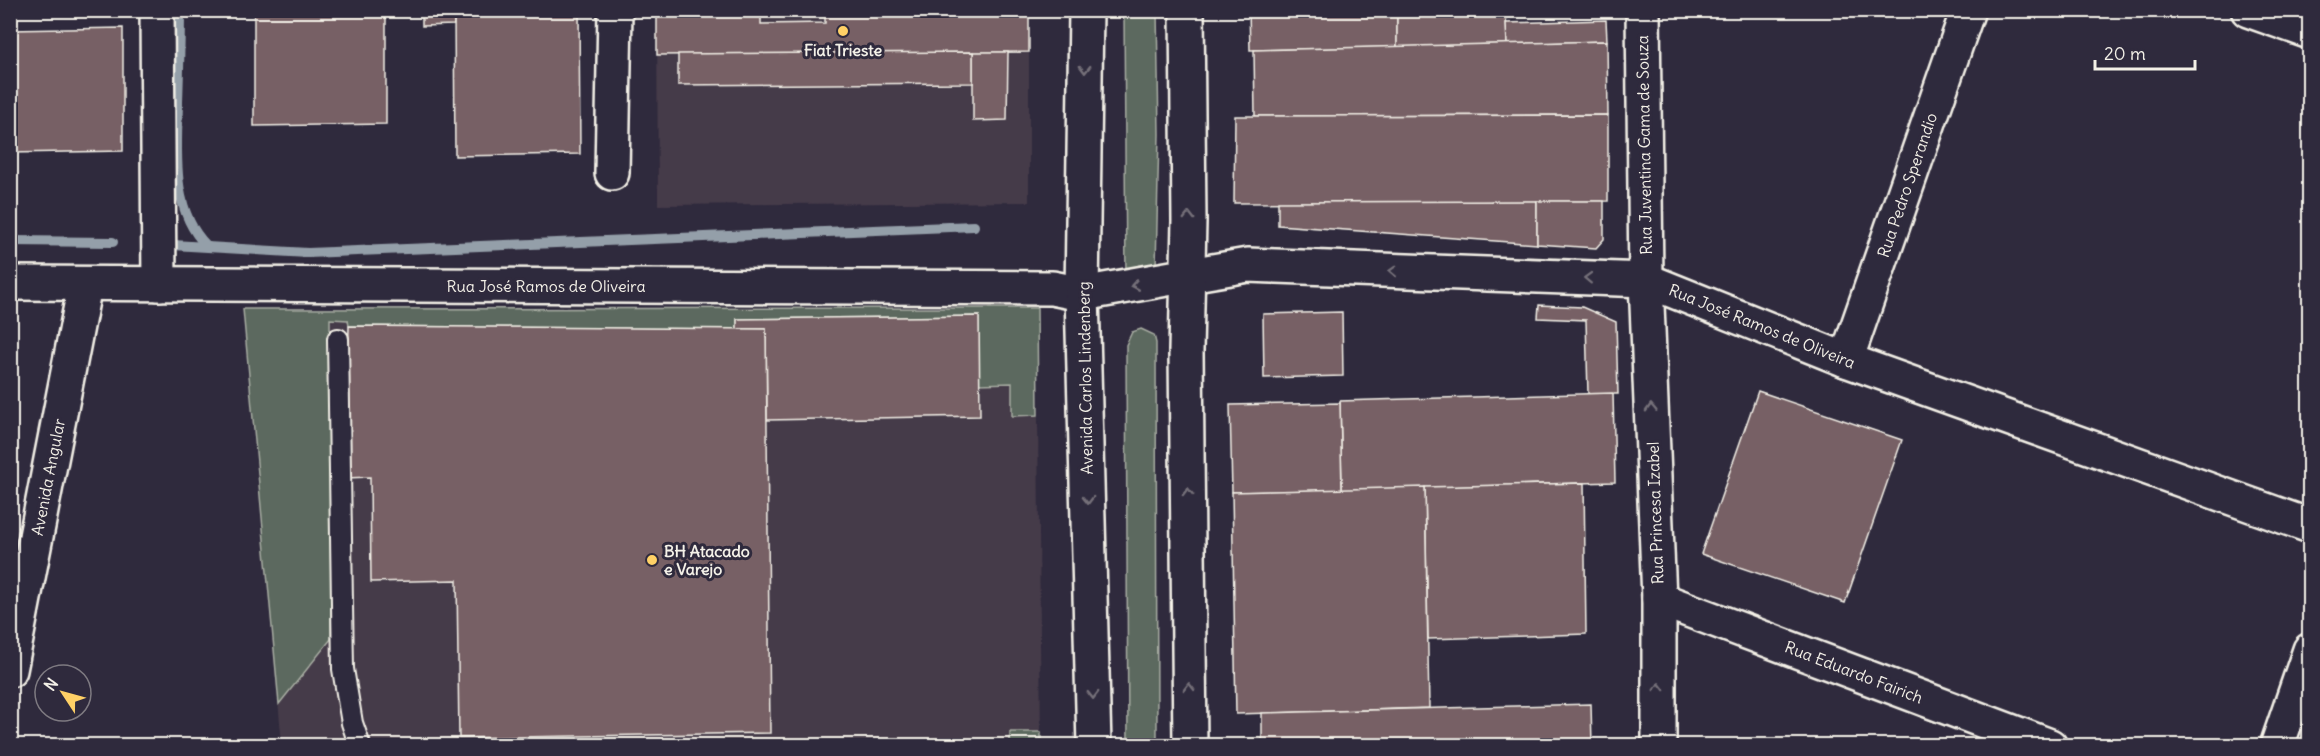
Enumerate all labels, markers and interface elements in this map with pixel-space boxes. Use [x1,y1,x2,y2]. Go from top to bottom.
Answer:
marker: Fiat Trieste [836,24,850,38]
scale bar [2095,33,2196,71]
street label: Rua Juventina Gama de Souza [1632,35,1656,255]
place label: Fiat Trieste [804,40,882,60]
text: 20 m [2104,42,2146,65]
one-way arrow [1079,64,1091,73]
street label: Rua Pedro Sperandio [1873,110,1941,260]
one-way arrow [1183,212,1195,221]
one-way arrow [1388,264,1397,277]
one-way arrow [1583,272,1592,284]
street label: Rua José Ramos de Oliveira [446,276,646,296]
one-way arrow [1131,278,1140,290]
street label: Rua José Ramos de Oliveira [1666,279,1858,373]
street label: Avenida Carlos Lindenberg [1073,281,1097,475]
one-way arrow [1645,404,1658,413]
street label: Avenida Angular [27,416,69,537]
street label: Rua Princesa Izabel [1643,441,1667,585]
one-way arrow [1181,488,1194,497]
one-way arrow [1081,495,1094,504]
place label: BH Atacado e Varejo [664,541,750,579]
marker: BH Atacado e Varejo [645,553,659,567]
street label: Rua Eduardo Fairich [1782,636,1926,708]
north arrow [33,663,93,723]
text: N [40,674,62,695]
one-way arrow [1183,683,1195,692]
one-way arrow [1653,683,1665,692]
one-way arrow [1086,690,1099,699]

